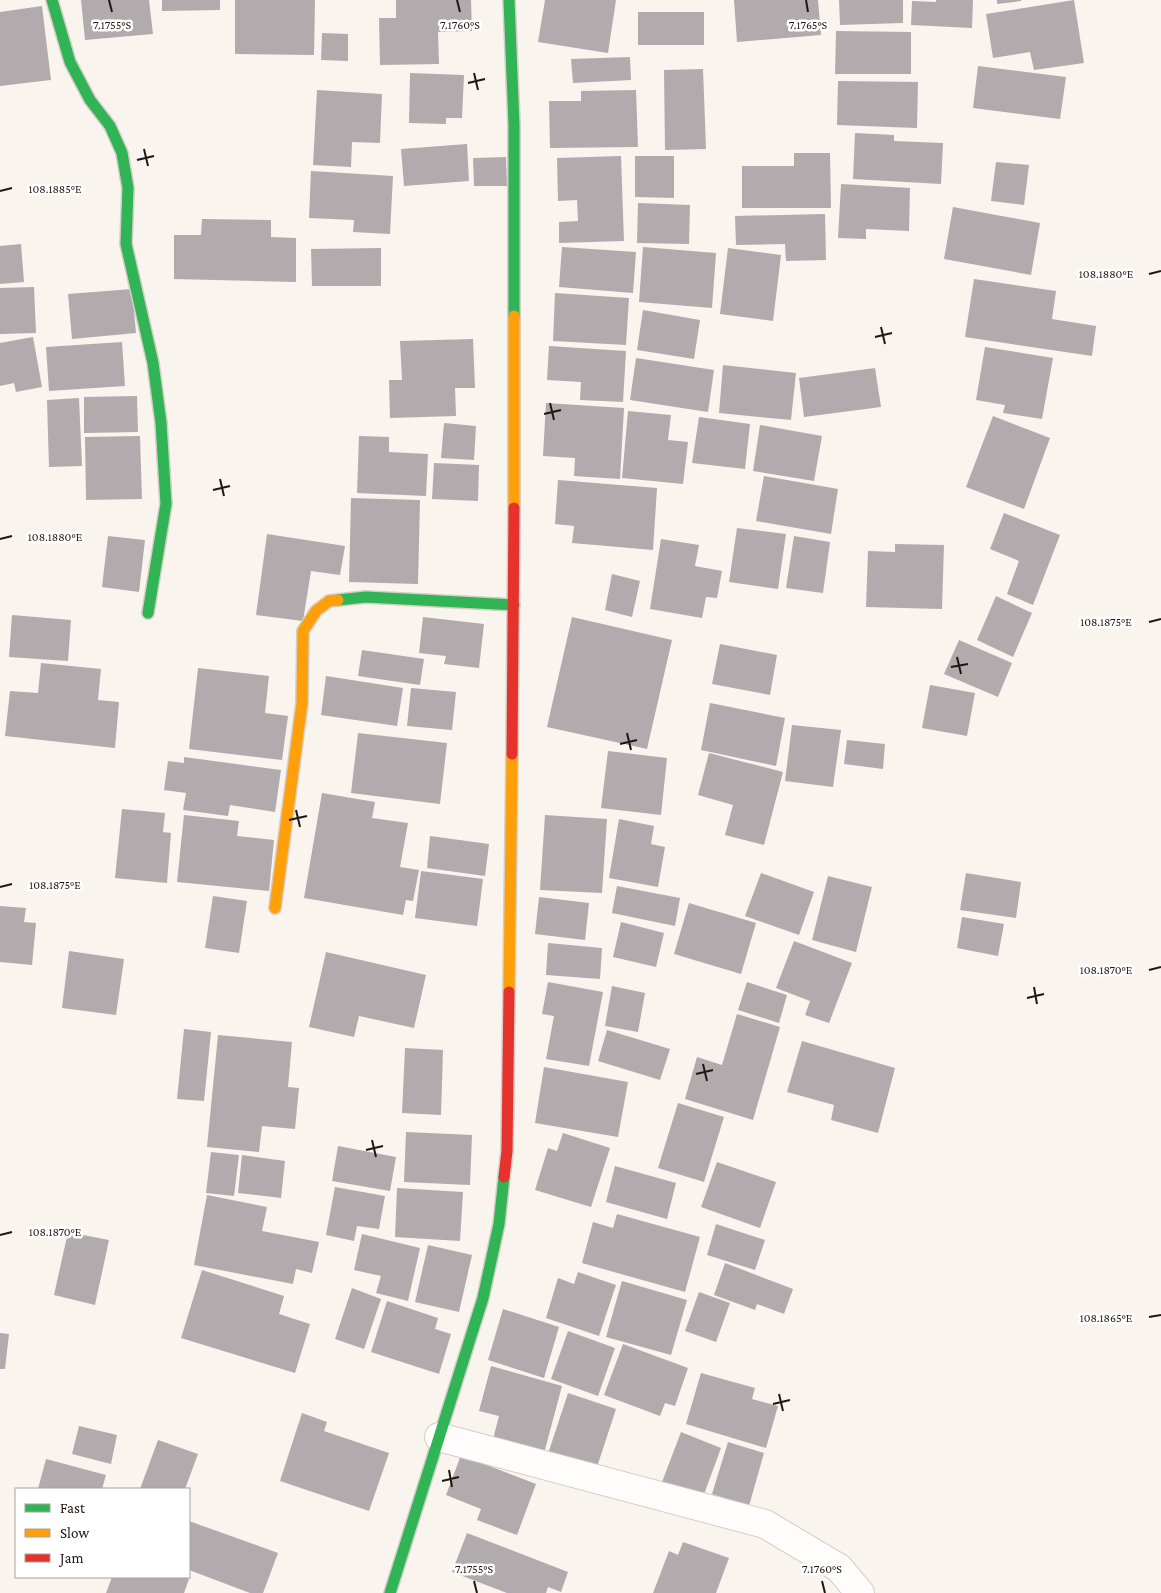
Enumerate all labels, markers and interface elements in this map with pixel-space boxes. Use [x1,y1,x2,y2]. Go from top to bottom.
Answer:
text: 7.1755°S [93,18,131,32]
text: 7.1760°S [440,18,480,32]
text: 7.1765°S [789,18,828,32]
text: 108.1885°E [29,182,82,196]
text: 108.1880°E [1079,267,1134,281]
text: 108.1880°E [28,530,83,544]
text: 108.1875°E [1080,615,1132,629]
text: 108.1875°E [29,878,81,892]
text: 108.1870°E [1080,963,1133,977]
text: 108.1870°E [29,1225,82,1239]
text: 108.1865°E [1080,1311,1133,1325]
legend [15,1488,190,1578]
text: Fast [60,1500,86,1516]
text: Slow [60,1525,90,1541]
text: Jam [58,1550,83,1567]
text: 7.1755°S [455,1562,493,1576]
text: 7.1760°S [802,1562,842,1576]

